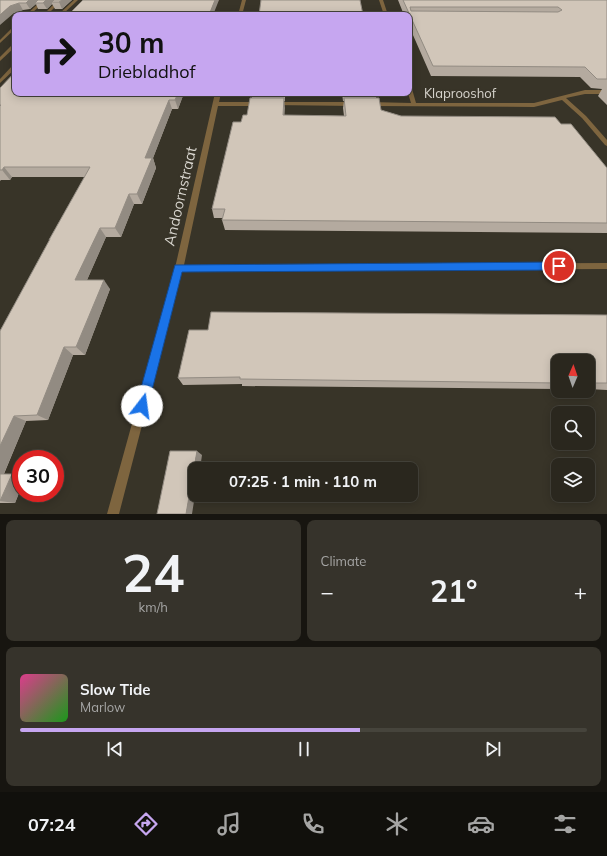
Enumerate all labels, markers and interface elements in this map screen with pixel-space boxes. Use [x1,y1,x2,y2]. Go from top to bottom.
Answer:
text: 30 m [98,25,164,60]
icon: right [32,28,84,80]
text: Driebladhof [98,60,196,83]
street label: Klaprooshof [424,85,497,101]
street label: Andoornstraat [159,144,201,248]
pin [542,249,576,283]
icon: arrive [548,255,570,277]
north arrow [551,354,595,398]
map controls [551,354,595,502]
position arrow [121,385,163,427]
button: search [551,406,595,450]
speed limit sign: 30 [12,450,64,502]
button: layers [551,458,595,502]
text: 07:25 · 1 min · 110 m [229,472,377,491]
text: 24 [122,540,184,605]
text: Climate [321,553,366,569]
text: 21° [430,572,477,610]
text: − [321,578,334,606]
text: + [574,578,587,606]
text: km/h [139,599,168,615]
text: Slow Tide [80,680,150,699]
text: Marlow [80,699,125,715]
icon: previous [104,738,126,760]
icon: pause [293,738,315,760]
icon: next [482,738,504,760]
icon: directions [132,810,160,838]
icon: music [215,810,243,838]
icon: phone [299,810,327,838]
icon: climate [383,810,411,838]
icon: car [467,810,495,838]
icon: filters [551,810,579,838]
text: 07:24 [28,813,76,836]

